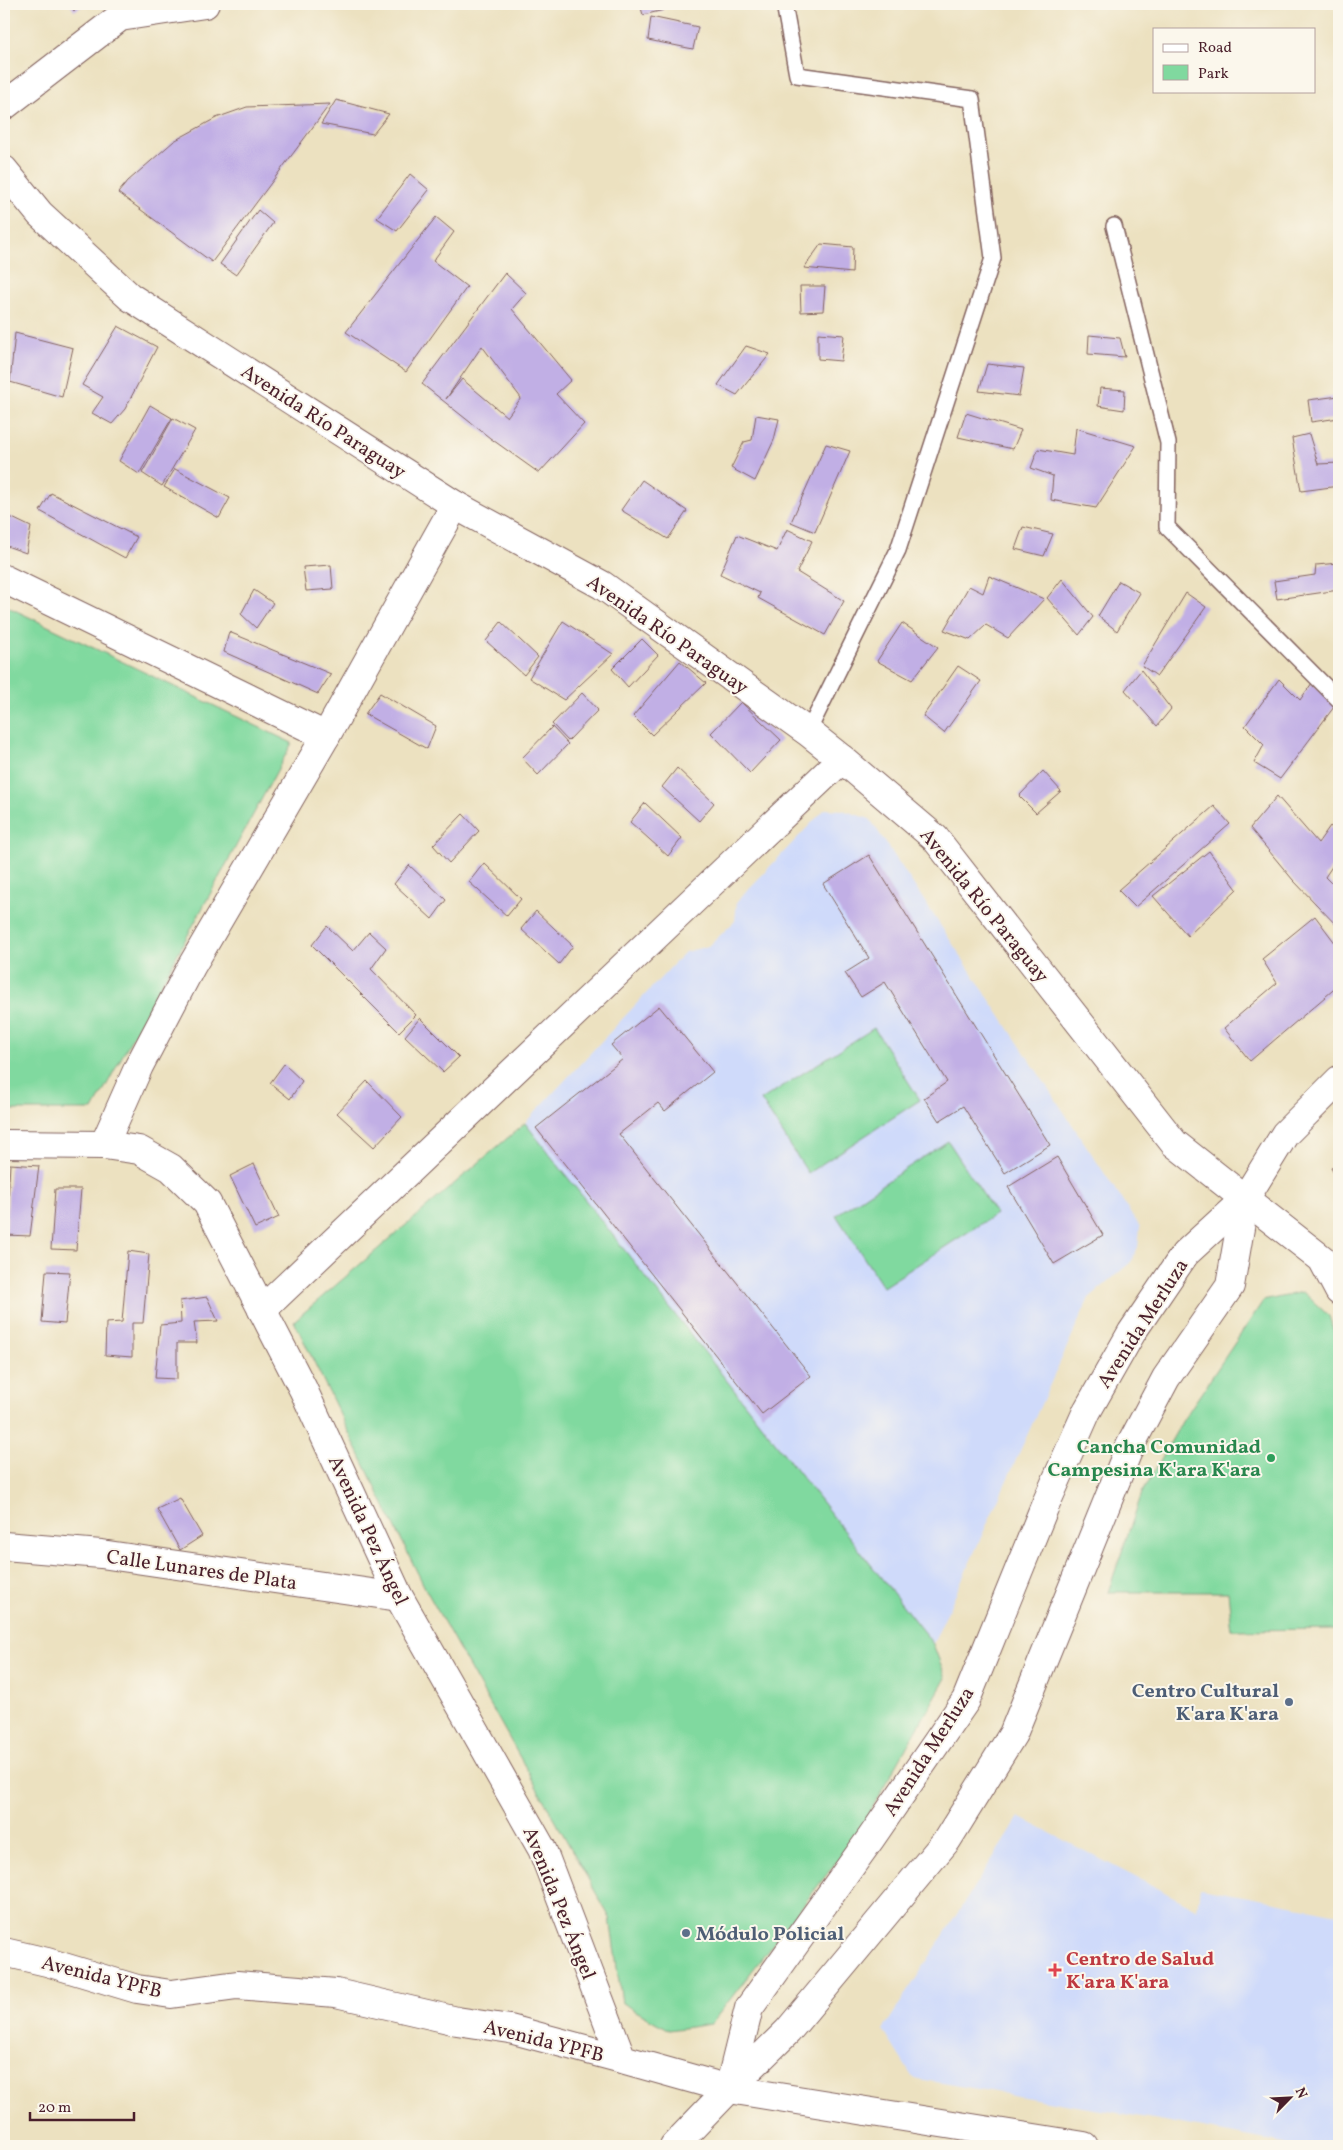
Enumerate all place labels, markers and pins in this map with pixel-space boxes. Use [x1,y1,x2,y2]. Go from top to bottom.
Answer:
place label: Cancha Comunidad Campesina K'ara K'ara [1048,1434,1261,1485]
marker: Cancha Comunidad Campesina K'ara K'ara [1265,1452,1277,1464]
place label: Centro Cultural K'ara K'ara [1132,1678,1279,1729]
marker: Centro Cultural K'ara K'ara [1283,1696,1295,1708]
place label: Módulo Policial [696,1921,845,1949]
marker: Módulo Policial [680,1927,692,1939]
place label: Centro de Salud K'ara K'ara [1066,1946,1214,1997]
marker: Centro de Salud K'ara K'ara [1048,1963,1062,1977]

